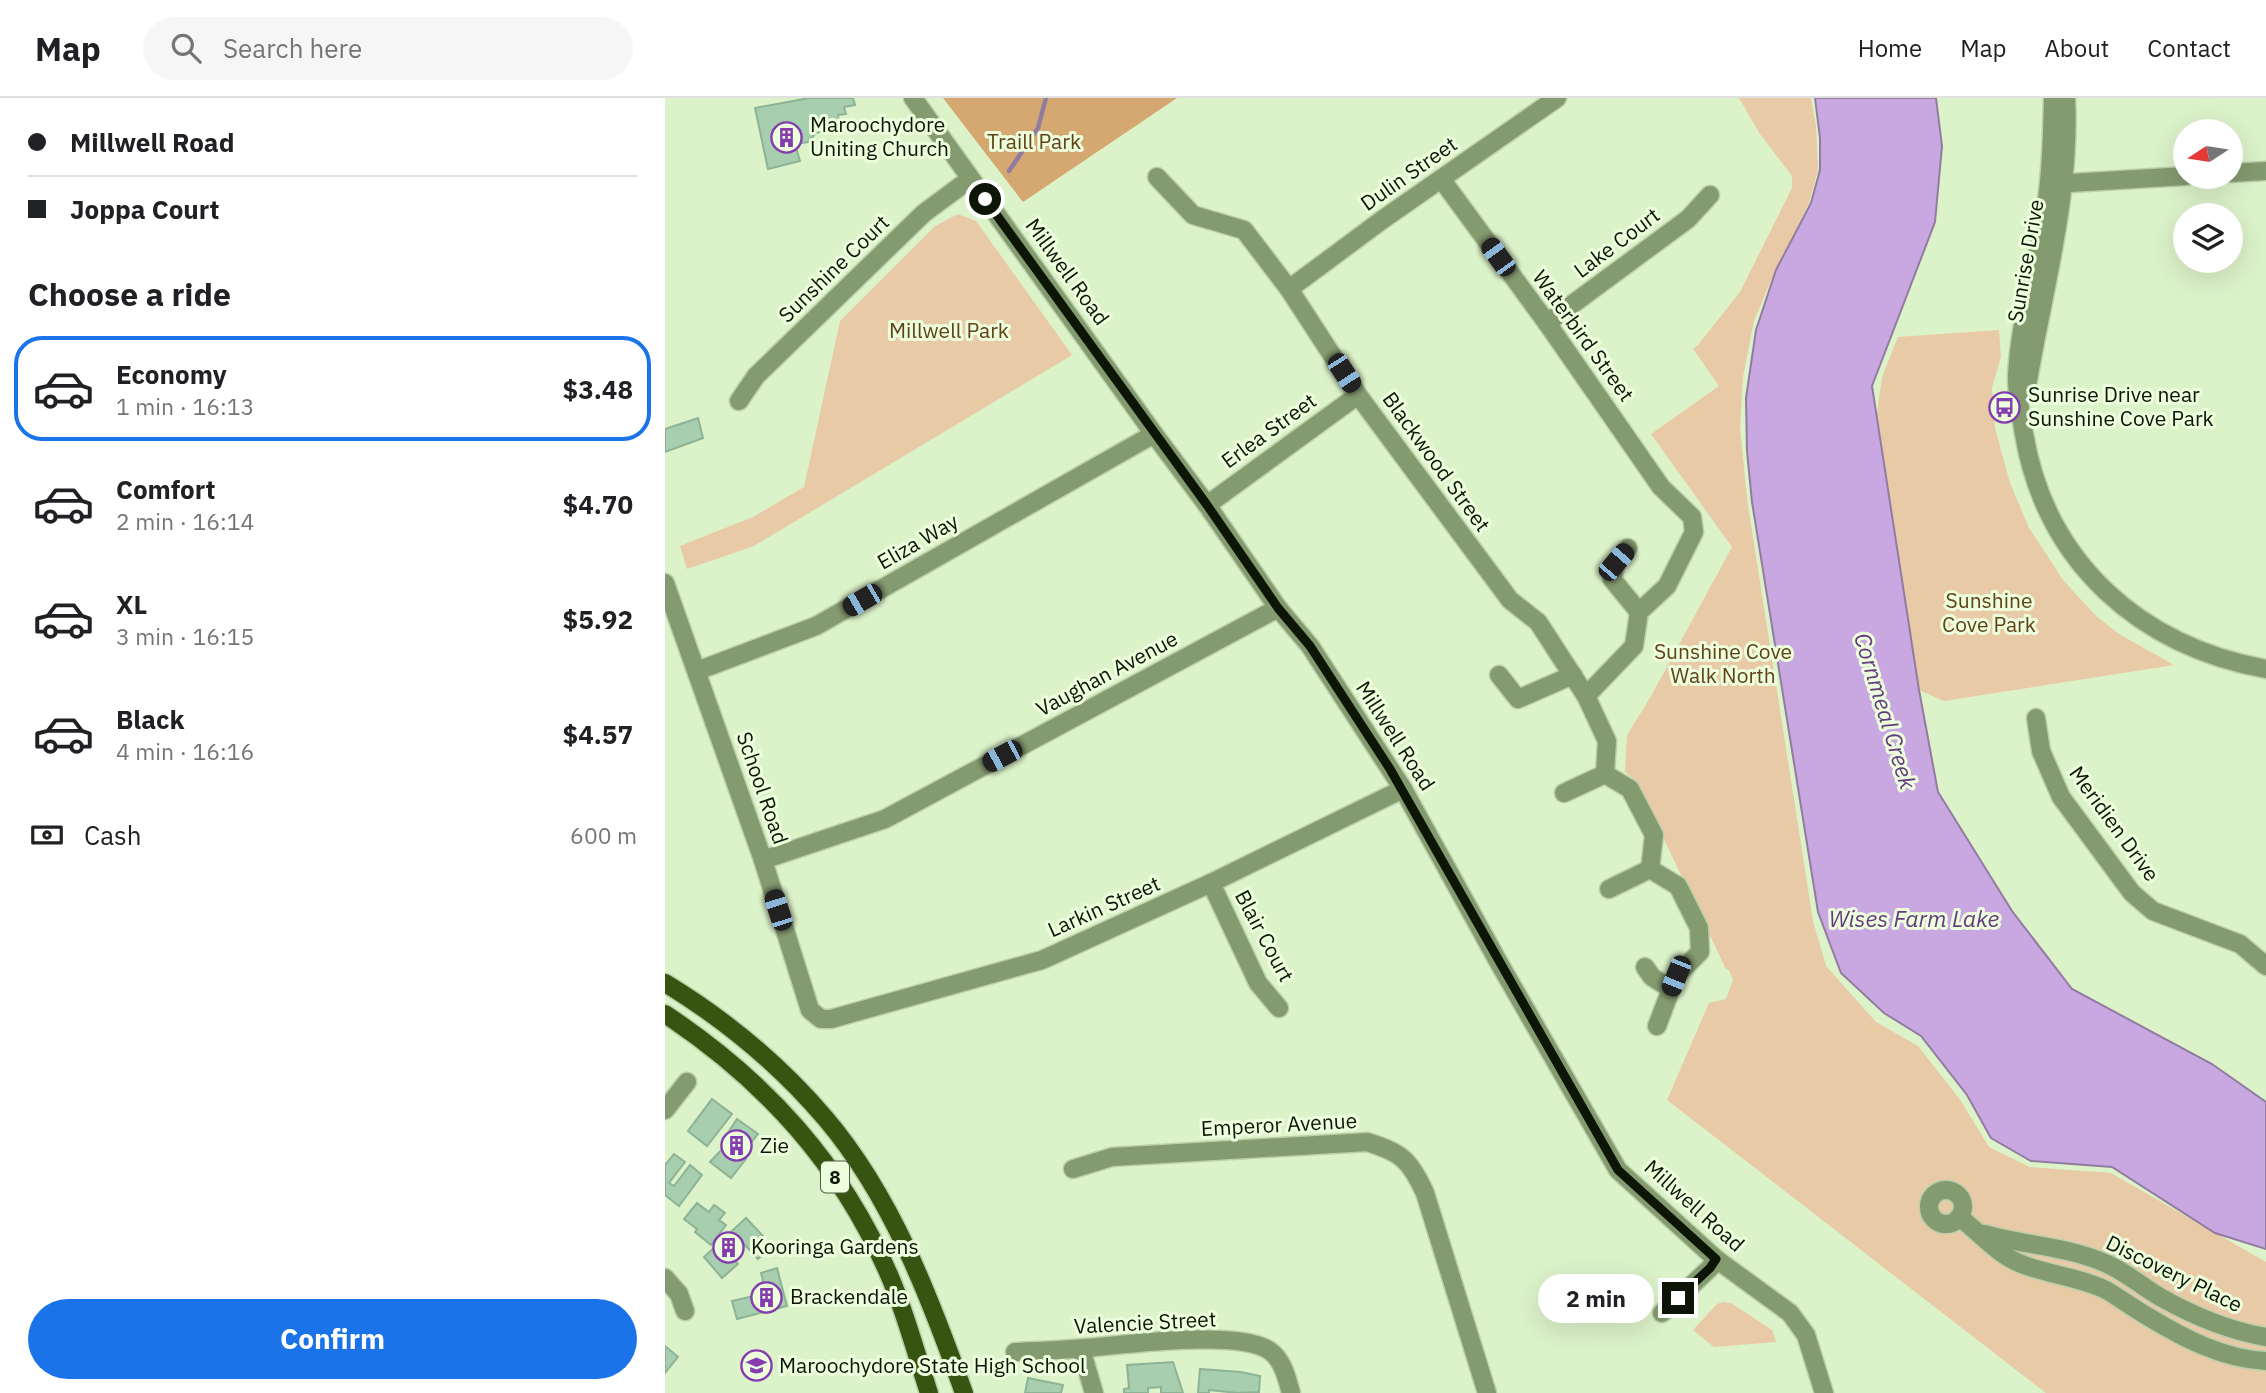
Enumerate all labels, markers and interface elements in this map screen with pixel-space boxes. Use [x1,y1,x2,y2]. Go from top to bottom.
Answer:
search box [143,17,633,80]
text: Map [35,27,101,70]
icon: search [167,29,205,67]
text: Search here [223,31,362,65]
text: Home [1858,32,1922,64]
text: Map [1960,32,2006,64]
text: About [2044,32,2109,64]
text: Contact [2147,32,2231,64]
place label: Maroochydore Uniting Church [810,110,949,162]
north arrow [2173,119,2243,189]
map controls [2173,119,2243,273]
building icon: Maroochydore Uniting Church [770,120,804,154]
text: Millwell Road [70,125,234,159]
park label: Traill Park [987,127,1081,155]
street label: Dulin Street [1355,130,1462,217]
route start [969,183,1001,215]
text: Joppa Court [70,192,219,226]
street label: Sunrise Drive [2000,197,2050,325]
street label: Lake Court [1568,201,1665,284]
button: layers [2173,203,2243,273]
street label: Sunshine Court [772,208,895,328]
street label: Millwell Road [1020,212,1116,330]
car [1478,234,1519,280]
street label: Waterbird Street [1527,264,1641,407]
text: Choose a ride [28,273,231,315]
park label: Millwell Park [889,316,1009,344]
car [1324,350,1365,396]
icon: car [32,357,95,420]
text: Economy [116,357,227,391]
text: $3.48 [563,372,633,406]
place label: Sunrise Drive near Sunshine Cove Park [2028,380,2214,432]
street label: Erlea Street [1215,386,1322,474]
street label: Blackwood Street [1377,386,1497,537]
bus stop icon: Sunrise Drive near Sunshine Cove Park [1988,390,2022,424]
text: 1 min · 16:13 [116,391,254,421]
icon: car [32,472,95,535]
text: Comfort [116,472,215,506]
text: $4.70 [563,487,633,521]
text: 2 min · 16:14 [116,506,254,536]
street label: Eliza Way [872,506,964,576]
car [1595,539,1638,585]
car [839,580,886,620]
park label: Sunshine Cove Park [1942,586,2036,638]
icon: car [32,587,95,650]
text: XL [116,587,147,621]
text: $5.92 [563,602,633,636]
text: 3 min · 16:15 [116,621,254,651]
street label: Vaughan Avenue [1031,624,1182,722]
water label: Cornmeal Creek [1848,629,1924,793]
park label: Sunshine Cove Walk North [1654,637,1792,689]
street label: Millwell Road [1350,675,1442,796]
icon: car [32,702,95,765]
text: Black [116,702,184,736]
text: $4.57 [563,717,633,751]
street label: School Road [731,728,795,848]
text: 4 min · 16:16 [116,736,254,766]
car [979,737,1026,775]
street label: Meridien Drive [2063,760,2166,887]
icon: cash [28,816,66,854]
text: Cash [84,818,141,852]
text: 600 m [570,820,637,850]
street label: Larkin Street [1043,869,1164,943]
street label: Blair Court [1229,885,1301,986]
car [762,887,795,933]
water label: Wises Farm Lake [1829,903,2000,933]
car [1659,953,1694,999]
street label: Emperor Avenue [1200,1106,1358,1142]
building icon: Zie [720,1129,754,1163]
place label: Zie [760,1131,789,1159]
street label: Millwell Road [1639,1153,1751,1258]
road number: 8 [821,1162,849,1192]
street label: Discovery Place [2102,1228,2247,1318]
building icon: Kooringa Gardens [711,1230,745,1264]
place label: Kooringa Gardens [751,1232,919,1260]
callout: 2 min [1538,1274,1653,1322]
building icon: Brackendale [750,1280,784,1314]
place label: Brackendale [790,1282,908,1310]
route end [1662,1282,1694,1314]
text: 2 min [1566,1283,1626,1313]
button: Confirm [28,1299,637,1379]
street label: Valencie Street [1073,1304,1217,1340]
school or university icon: Maroochydore State High School [739,1349,773,1383]
place label: Maroochydore State High School [779,1351,1086,1379]

